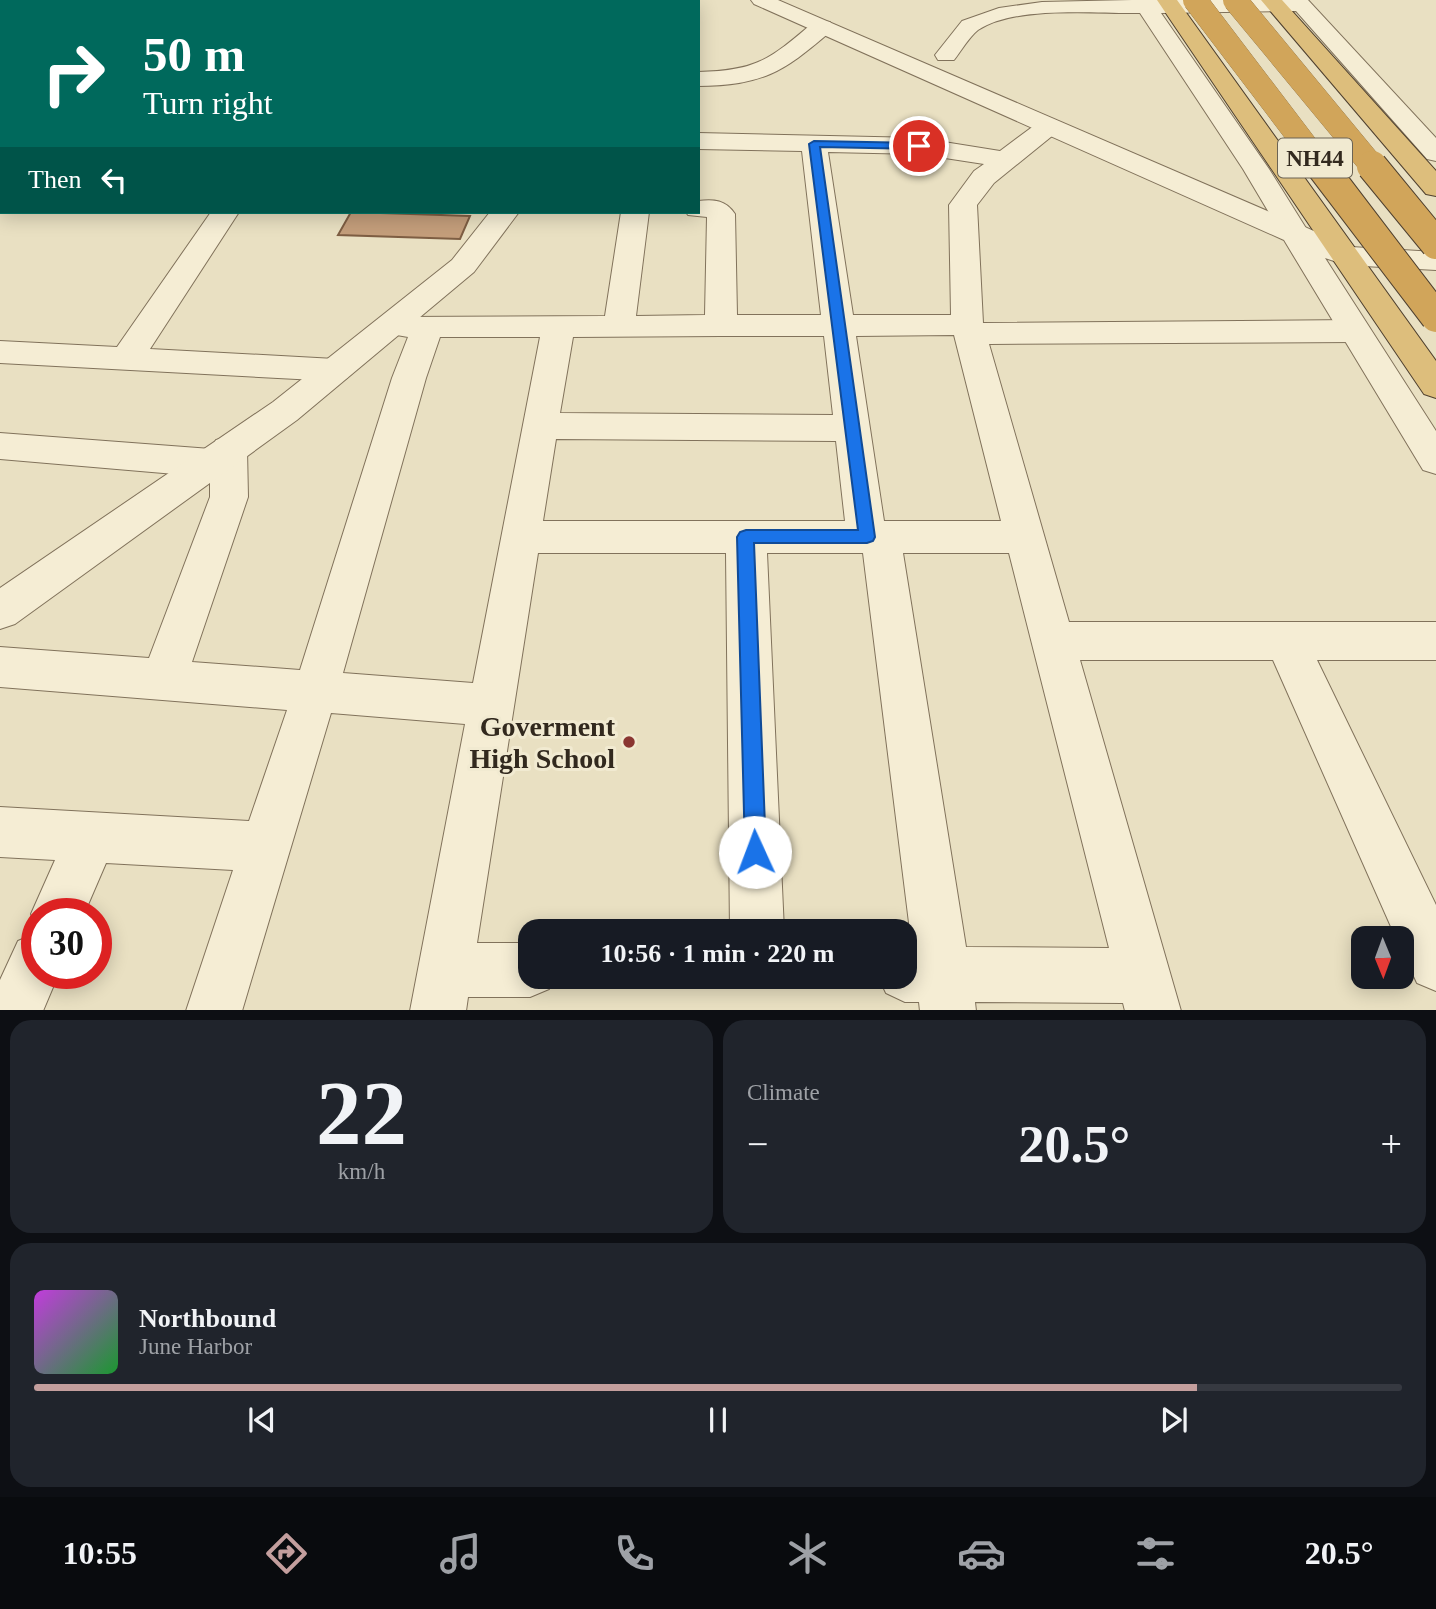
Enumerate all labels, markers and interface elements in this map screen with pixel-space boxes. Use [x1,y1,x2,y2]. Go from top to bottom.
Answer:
text: 50 m [143,27,245,82]
icon: right [28,28,119,119]
text: Turn right [143,85,273,121]
pin [889,116,949,176]
icon: arrive [900,127,938,165]
road number: NH44 [1278,139,1352,178]
icon: left [95,161,133,199]
text: Then [28,165,81,194]
place label: Goverment High School [470,711,616,774]
marker: Goverment High School [621,734,637,750]
position arrow [718,815,792,889]
speed limit sign: 30 [21,898,112,989]
north arrow [1351,926,1414,989]
map controls [1351,926,1414,989]
text: 10:56 · 1 min · 220 m [601,939,835,968]
text: 22 [316,1063,407,1164]
text: Climate [747,1080,820,1105]
text: 20.5° [1019,1116,1130,1173]
text: − [747,1123,768,1165]
text: + [1381,1123,1402,1165]
text: km/h [338,1159,385,1184]
text: Northbound [139,1304,276,1333]
text: June Harbor [139,1334,252,1359]
icon: previous [243,1401,281,1439]
icon: pause [699,1401,737,1439]
icon: next [1155,1401,1193,1439]
icon: directions [262,1529,311,1578]
icon: music [436,1529,485,1578]
icon: phone [610,1529,659,1578]
icon: climate [783,1529,832,1578]
icon: car [957,1529,1006,1578]
icon: filters [1131,1529,1180,1578]
text: 10:55 [62,1535,137,1571]
text: 20.5° [1305,1535,1374,1571]

